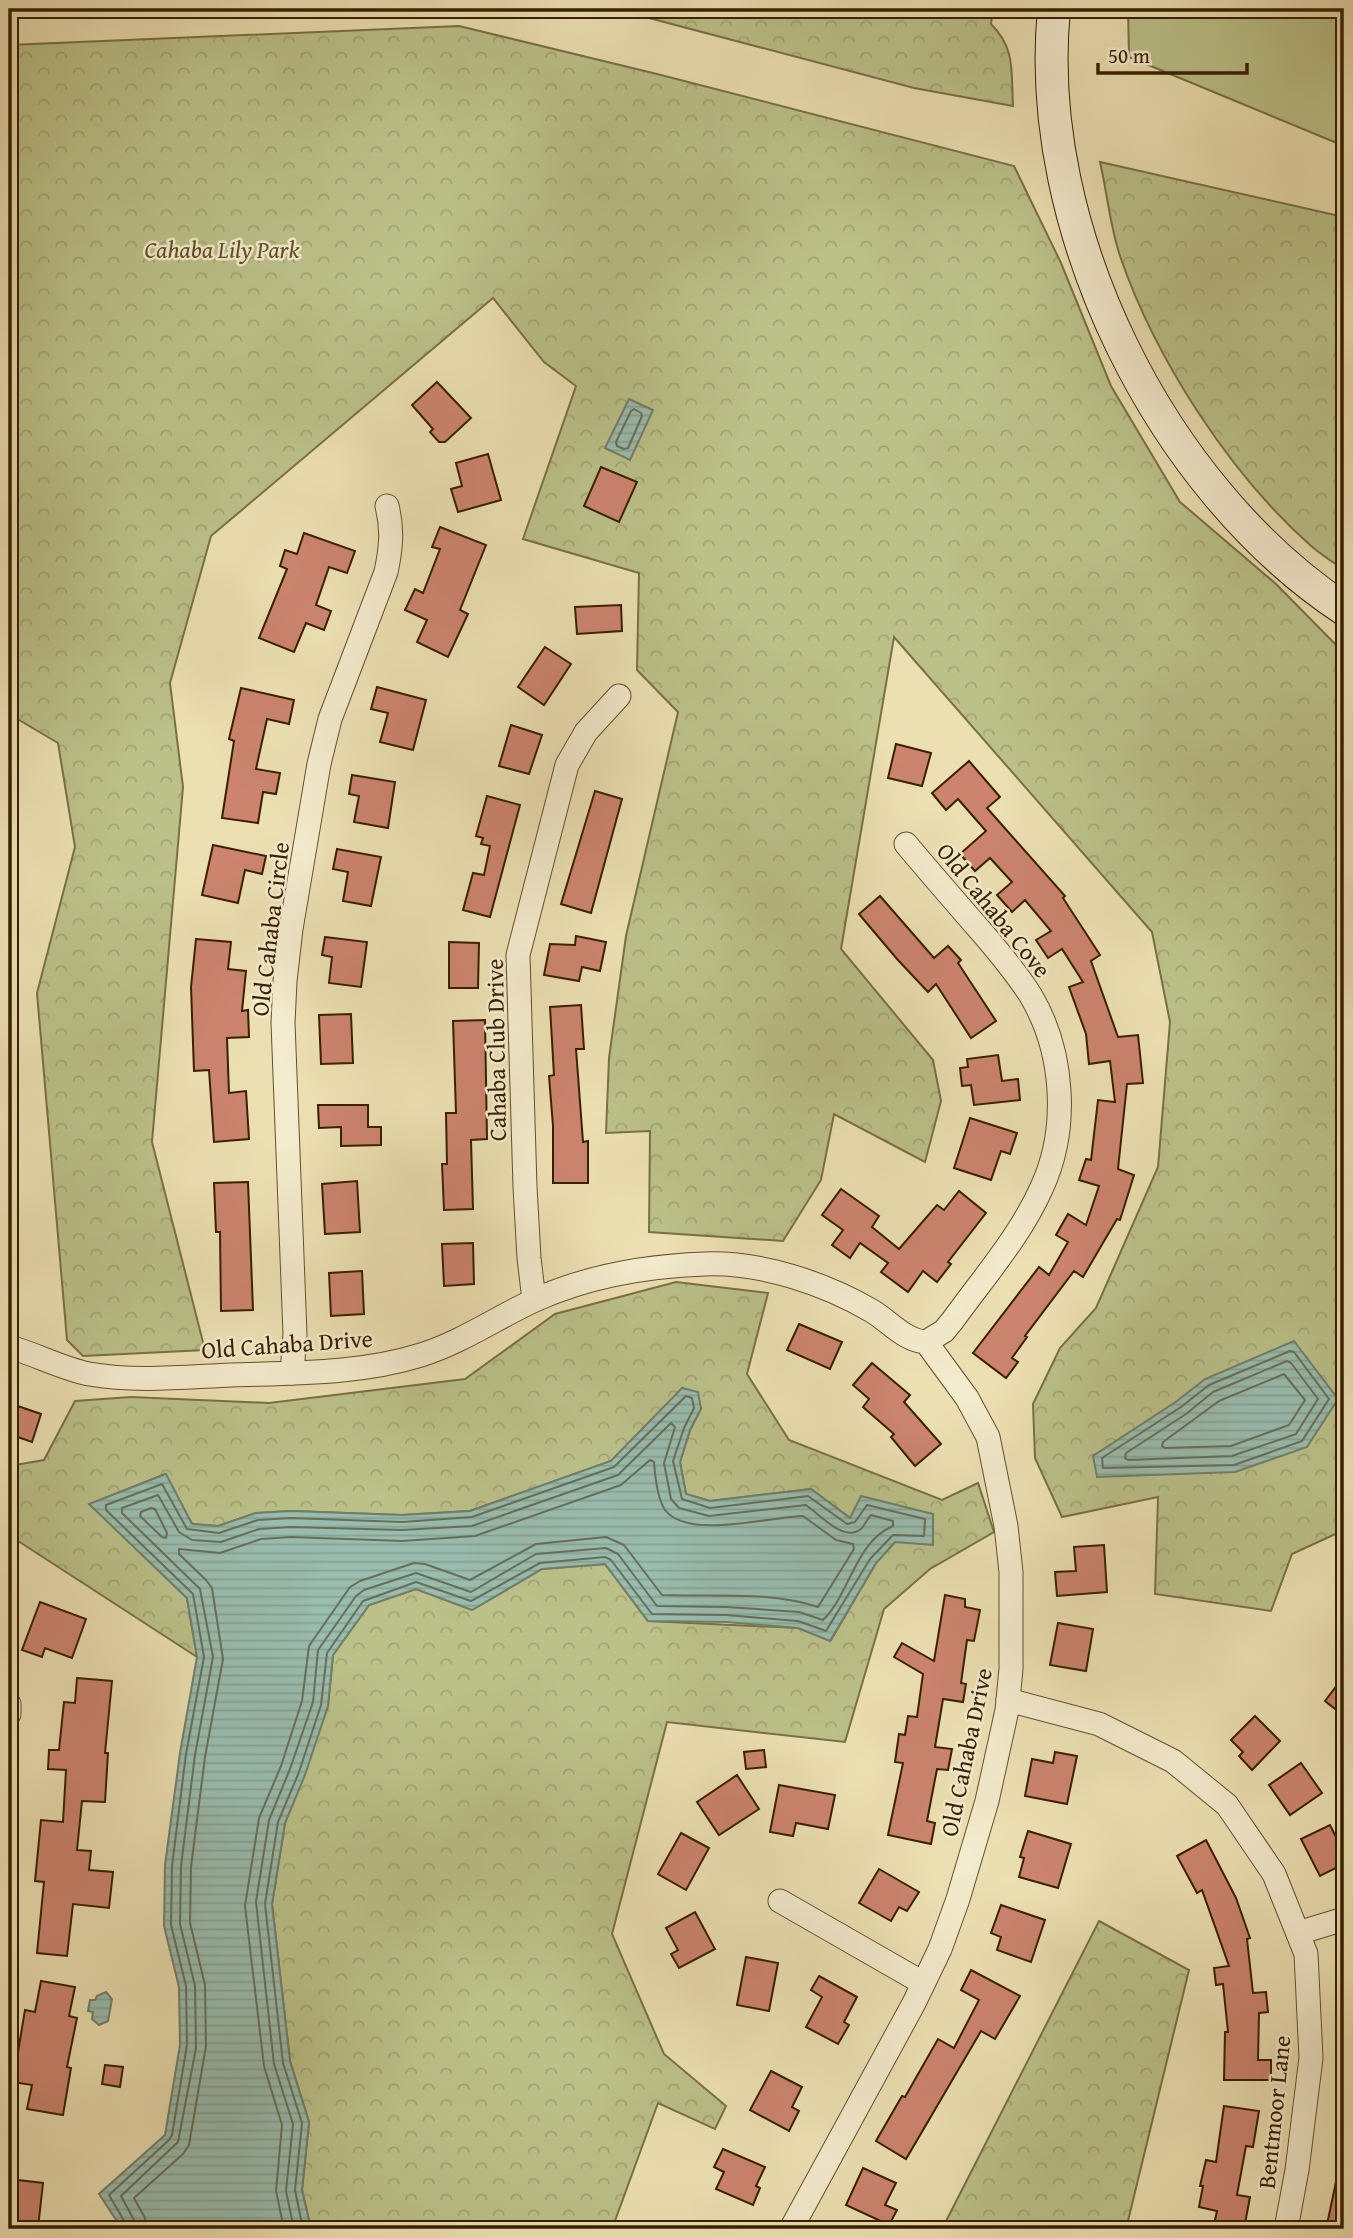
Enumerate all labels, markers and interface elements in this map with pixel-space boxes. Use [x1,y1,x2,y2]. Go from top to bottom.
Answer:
scale bar [1098,32,1246,76]
text: 50 m [1108,40,1150,71]
park label: Cahaba Lily Park [145,232,300,267]
street label: Old Cahaba Cove [928,835,1060,985]
street label: Old Cahaba Circle [242,840,298,1018]
street label: Cahaba Club Drive [477,958,515,1142]
street label: Old Cahaba Drive [200,1321,374,1367]
street label: Old Cahaba Drive [931,1664,1001,1840]
street label: Bentmoor Lane [1249,2034,1299,2190]

